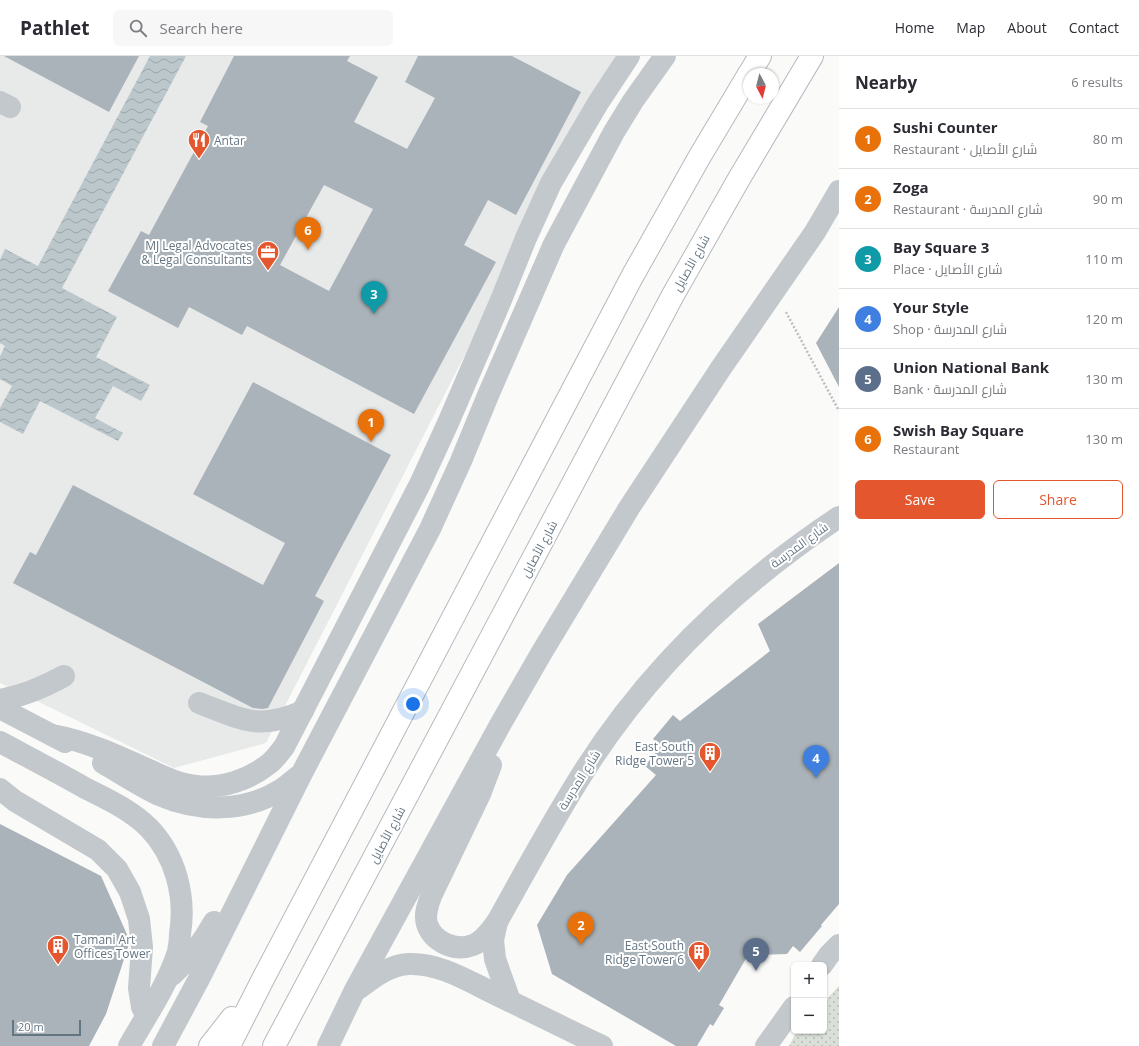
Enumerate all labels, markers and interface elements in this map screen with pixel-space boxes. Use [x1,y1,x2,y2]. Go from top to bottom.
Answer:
search box [113,10,393,46]
text: Pathlet [20,15,89,41]
icon: search [127,17,149,39]
text: Search here [159,18,243,38]
text: Home [895,18,934,37]
text: Map [956,18,985,37]
text: About [1007,18,1047,37]
text: Contact [1069,18,1119,37]
north arrow [743,68,779,104]
text: Nearby [855,71,917,94]
text: 6 results [1071,73,1123,91]
text: Sushi Counter [893,117,998,137]
restaurant icon: Antar [186,127,212,160]
text: 1 [864,130,872,148]
text: 80 m [1093,130,1123,148]
place label: Antar [214,132,245,149]
text: Restaurant · شارع الأصايل [893,140,1037,158]
text: Zoga [893,177,929,197]
text: 2 [864,190,872,208]
text: 90 m [1093,190,1123,208]
text: Restaurant · شارع المدرسة [893,200,1043,218]
pin: 6 [295,217,321,250]
street label: شارع الأصايل [668,232,714,294]
place label: MJ Legal Advocates & Legal Consultants [141,237,252,268]
text: Bay Square 3 [893,237,989,257]
office icon: MJ Legal Advocates & Legal Consultants [255,239,281,272]
text: 3 [864,250,872,268]
text: 110 m [1085,250,1123,268]
text: Place · شارع الأصايل [893,260,1003,278]
pin: 3 [361,281,387,314]
text: Your Style [893,297,969,317]
text: 4 [864,310,872,328]
text: 120 m [1085,310,1123,328]
text: Shop · شارع المدرسة [893,320,1007,338]
text: Union National Bank [893,357,1049,377]
text: 5 [864,370,872,388]
text: 130 m [1085,370,1123,388]
text: Bank · شارع المدرسة [893,380,1007,398]
pin: 1 [358,409,384,442]
text: Swish Bay Square [893,420,1024,440]
text: 6 [864,430,872,448]
text: 130 m [1085,430,1123,448]
text: Restaurant [893,440,960,458]
button: Save [855,480,985,519]
button: Share [993,480,1123,519]
street label: شارع الأصايل [517,517,561,580]
street label: شارع المدرسة [767,518,831,572]
your location [403,694,423,714]
place label: East South Ridge Tower 5 [615,738,694,769]
building icon: East South Ridge Tower 5 [697,740,723,773]
pin: 4 [803,745,829,778]
street label: شارع المدرسة [554,747,604,813]
street label: شارع الأصايل [365,803,409,866]
pin: 2 [568,912,594,945]
place label: Tamani Art Offices Tower [74,931,151,962]
building icon: Tamani Art Offices Tower [45,933,71,966]
place label: East South Ridge Tower 6 [605,937,684,968]
pin: 5 [743,938,769,971]
building icon: East South Ridge Tower 6 [686,939,712,972]
map controls [791,962,827,1034]
button: + [791,962,827,998]
button: − [791,998,827,1034]
scale bar [12,1018,81,1037]
text: 20 m [18,1019,44,1034]

